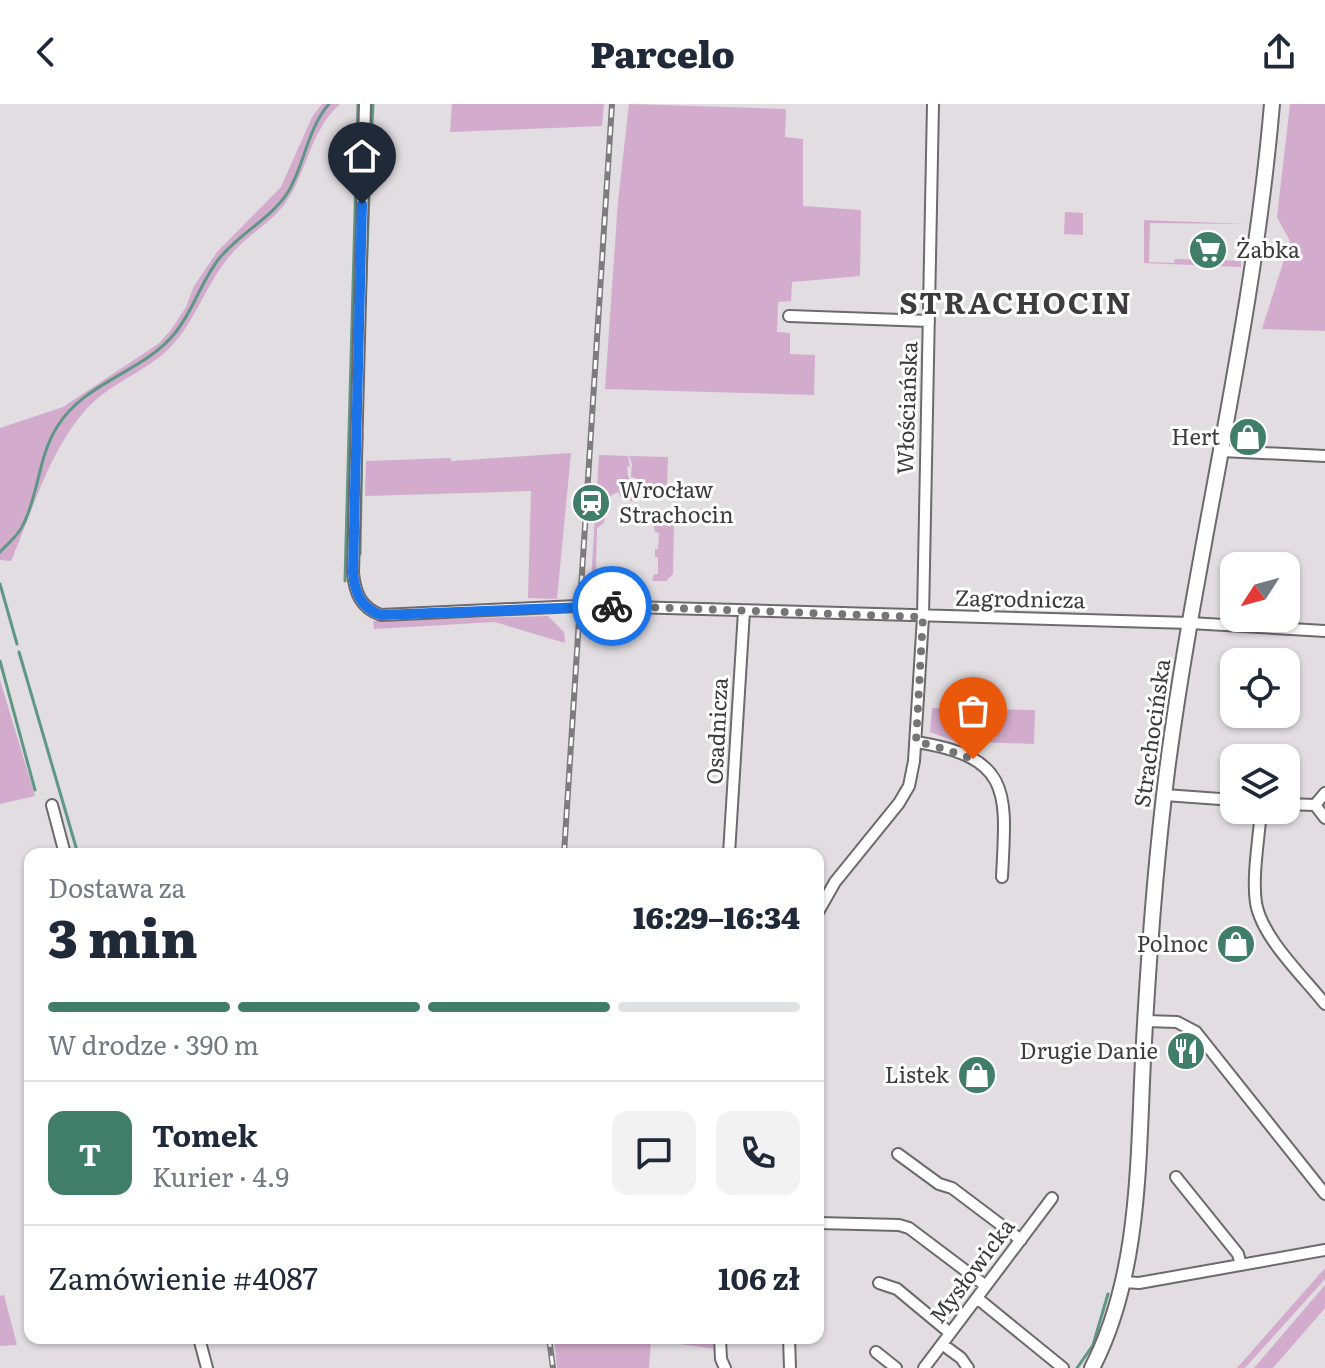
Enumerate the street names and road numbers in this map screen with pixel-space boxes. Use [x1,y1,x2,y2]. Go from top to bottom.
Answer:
street label: Włościańska [887,341,924,475]
street label: Zagrodnicza [955,580,1086,615]
street label: Strachocińska [1124,656,1177,809]
street label: Osadnicza [696,676,735,785]
street label: Mysłowicka [920,1210,1022,1330]

